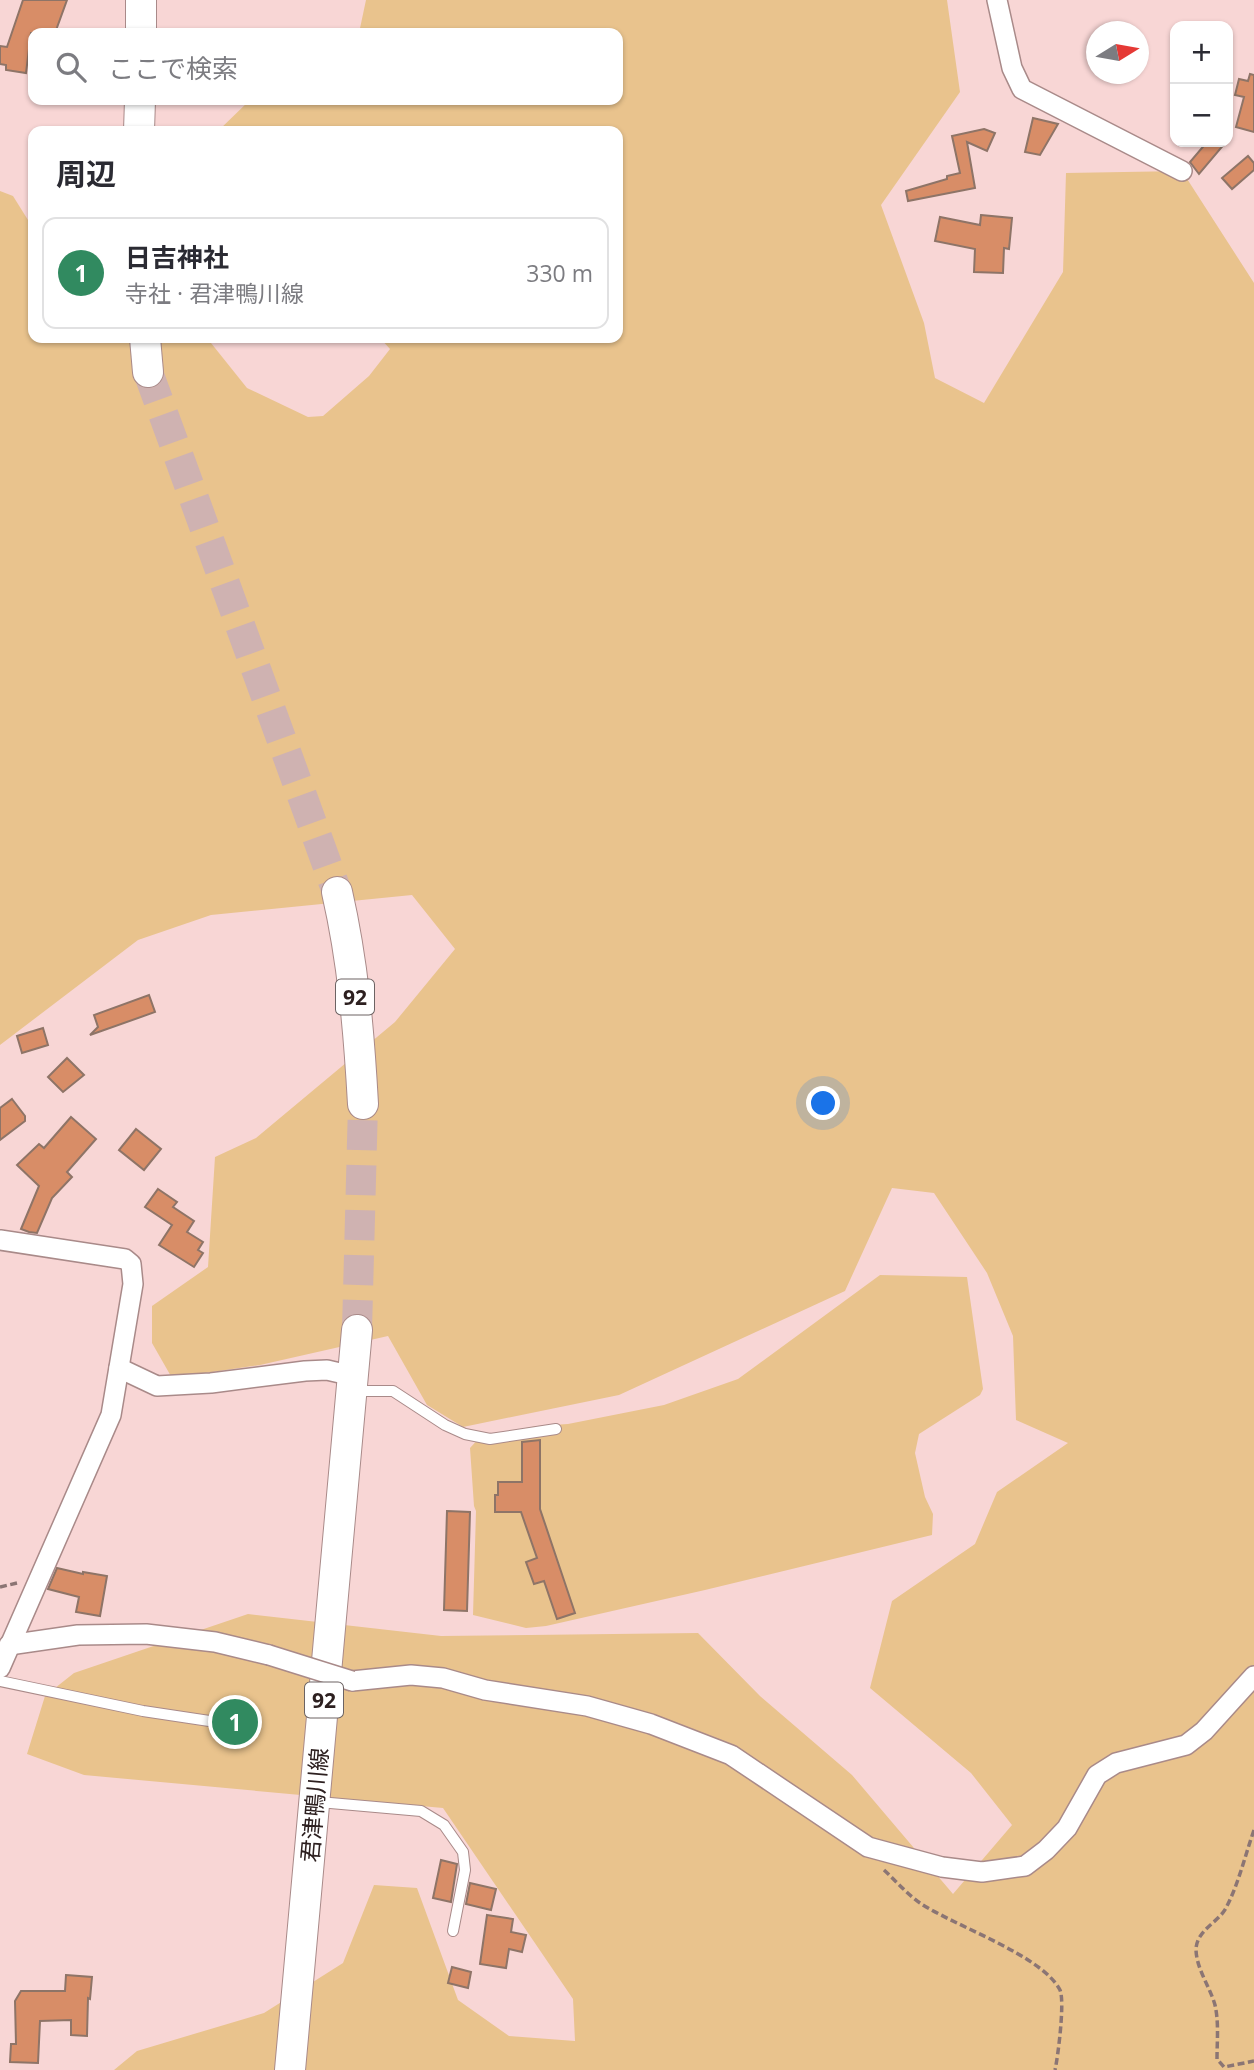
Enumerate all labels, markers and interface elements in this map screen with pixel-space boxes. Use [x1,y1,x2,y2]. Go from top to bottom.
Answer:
north arrow [1086,21,1149,84]
map controls [1170,21,1233,147]
button: + [1170,21,1233,84]
search box [28,28,623,105]
icon: search [52,48,90,86]
text: ここで検索 [108,50,238,86]
button: − [1170,84,1233,147]
text: 周辺 [56,153,116,194]
text: 日吉神社 [125,239,229,275]
text: 1 [74,257,88,289]
text: 330 m [526,257,593,289]
text: 寺社 · 君津鴨川線 [125,277,304,309]
road number: 92 [336,979,374,1014]
your location [806,1086,840,1120]
road number: 92 [305,1682,343,1718]
pin: 1 [212,1696,258,1748]
street label: 君津鴨川線 [293,1746,335,1864]

